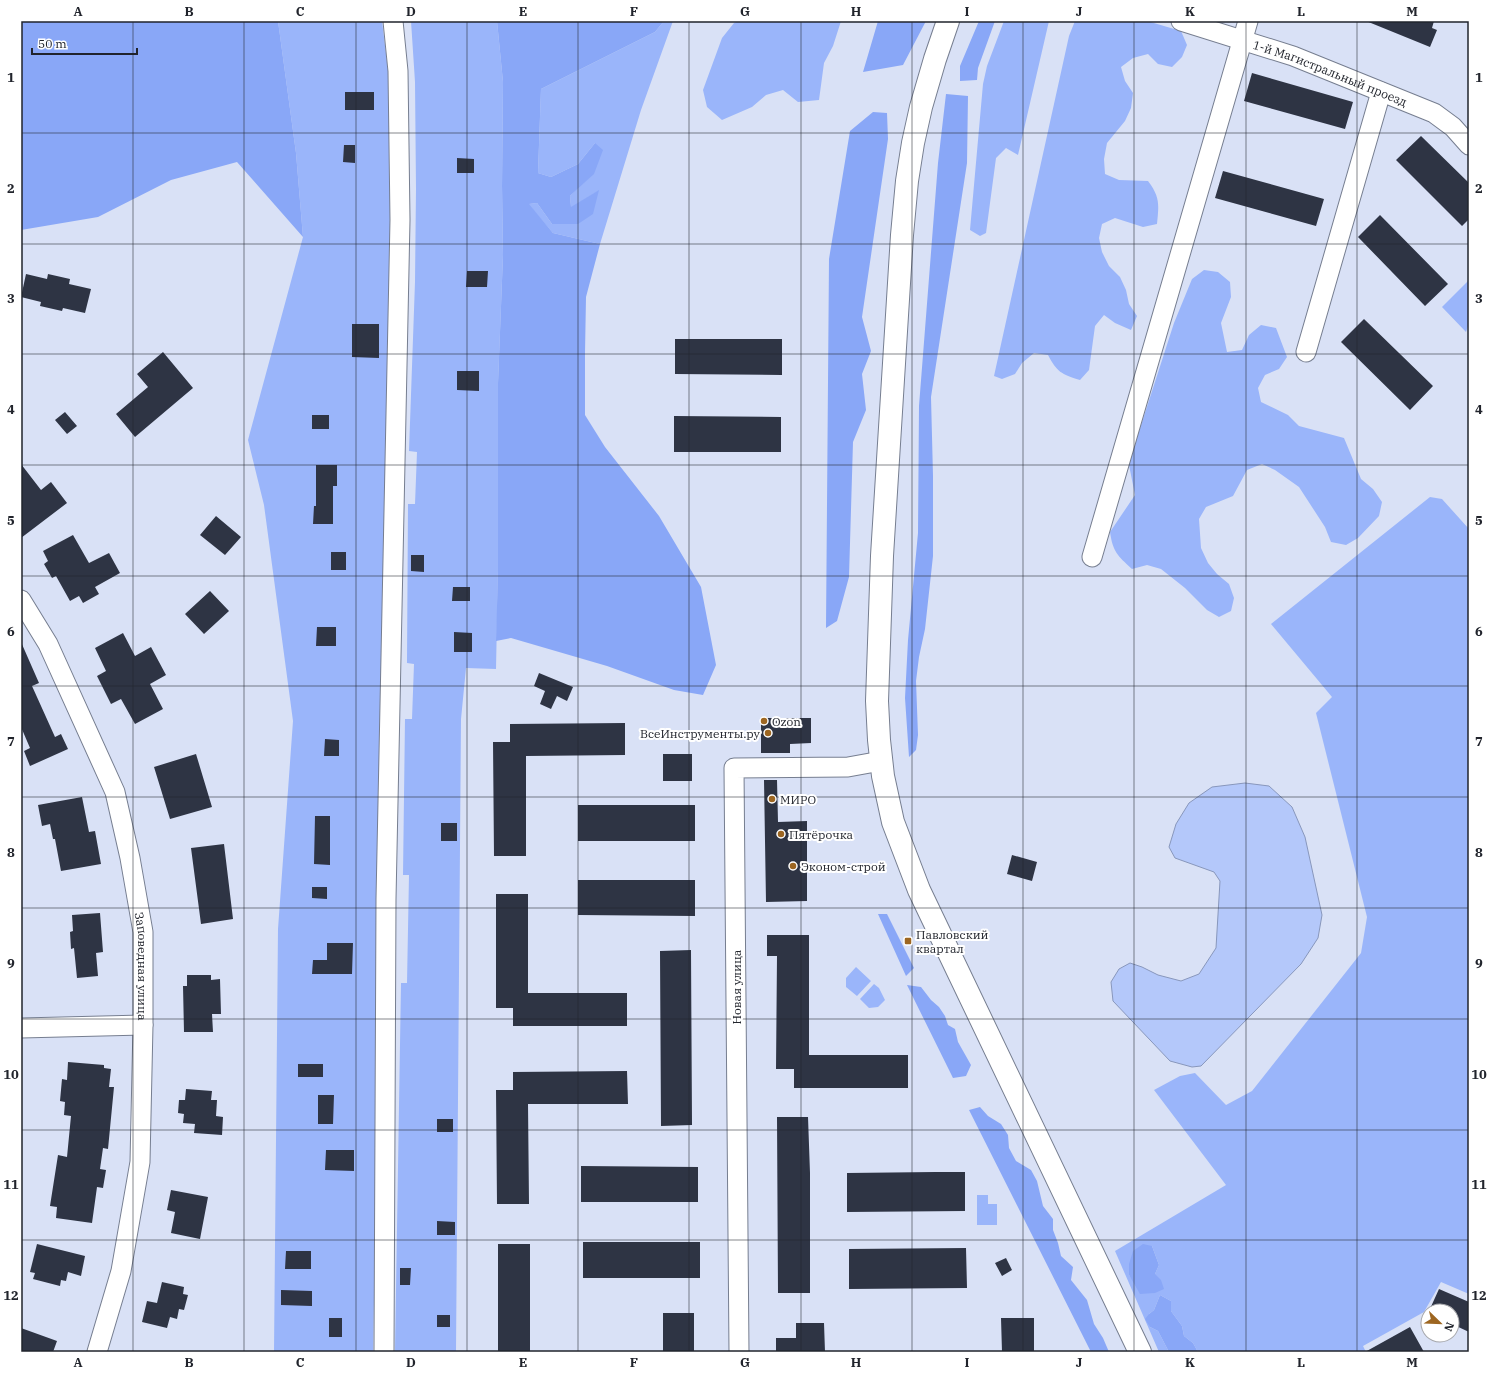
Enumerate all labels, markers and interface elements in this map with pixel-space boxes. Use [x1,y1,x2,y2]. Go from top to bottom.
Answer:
text: A [73,3,83,20]
text: B [184,3,194,20]
text: C [296,3,305,20]
text: D [406,3,416,20]
text: E [519,3,527,20]
text: F [630,3,638,20]
text: G [740,3,750,20]
text: H [851,3,862,20]
text: I [965,3,970,20]
text: J [1076,3,1083,20]
text: K [1185,3,1195,20]
text: L [1297,3,1305,20]
text: M [1406,3,1418,20]
scale bar [32,30,137,56]
text: 50 m [38,36,67,51]
street label: 1-й Магистральный проезд [1251,36,1410,109]
text: 1 [7,69,15,86]
text: 1 [1475,69,1483,86]
text: 2 [7,180,15,197]
text: 2 [1475,180,1483,197]
text: 3 [7,290,15,307]
text: 3 [1475,290,1483,307]
text: 4 [7,401,15,418]
text: 4 [1475,401,1483,418]
text: 5 [7,512,15,529]
text: 5 [1475,512,1483,529]
text: 6 [7,623,15,640]
text: 6 [1475,623,1483,640]
place label: Ozon [772,714,801,729]
marker: Ozon [759,716,769,726]
place label: ВсеИнструменты.ру [640,726,761,741]
marker: ВсеИнструменты.ру [763,728,773,738]
text: 7 [7,733,15,750]
text: 7 [1475,733,1483,750]
place label: МИРО [780,792,816,807]
marker: МИРО [767,794,777,804]
place label: Пятёрочка [789,827,854,842]
marker: Пятёрочка [776,829,786,839]
text: 8 [7,844,15,861]
text: 8 [1475,844,1483,861]
place label: Эконом-строй [801,859,886,874]
marker: Эконом-строй [788,861,798,871]
street label: Заповедная улица [132,911,151,1021]
place label: Павловский квартал [916,927,989,956]
marker: Павловский квартал [903,936,913,946]
street label: Новая улица [729,949,744,1024]
text: 9 [7,955,15,972]
text: 9 [1475,955,1483,972]
text: 10 [3,1066,19,1083]
text: 10 [1471,1066,1487,1083]
text: 11 [3,1176,19,1193]
text: 11 [1471,1176,1487,1193]
text: 12 [3,1287,19,1304]
text: 12 [1471,1287,1487,1304]
north arrow [1420,1303,1460,1343]
text: N [1441,1320,1457,1334]
text: A [73,1354,83,1371]
text: B [184,1354,194,1371]
text: C [296,1354,305,1371]
text: D [406,1354,416,1371]
text: E [519,1354,527,1371]
text: F [630,1354,638,1371]
text: G [740,1354,750,1371]
text: H [851,1354,862,1371]
text: I [965,1354,970,1371]
text: J [1076,1354,1083,1371]
text: K [1185,1354,1195,1371]
text: L [1297,1354,1305,1371]
text: M [1406,1354,1418,1371]

